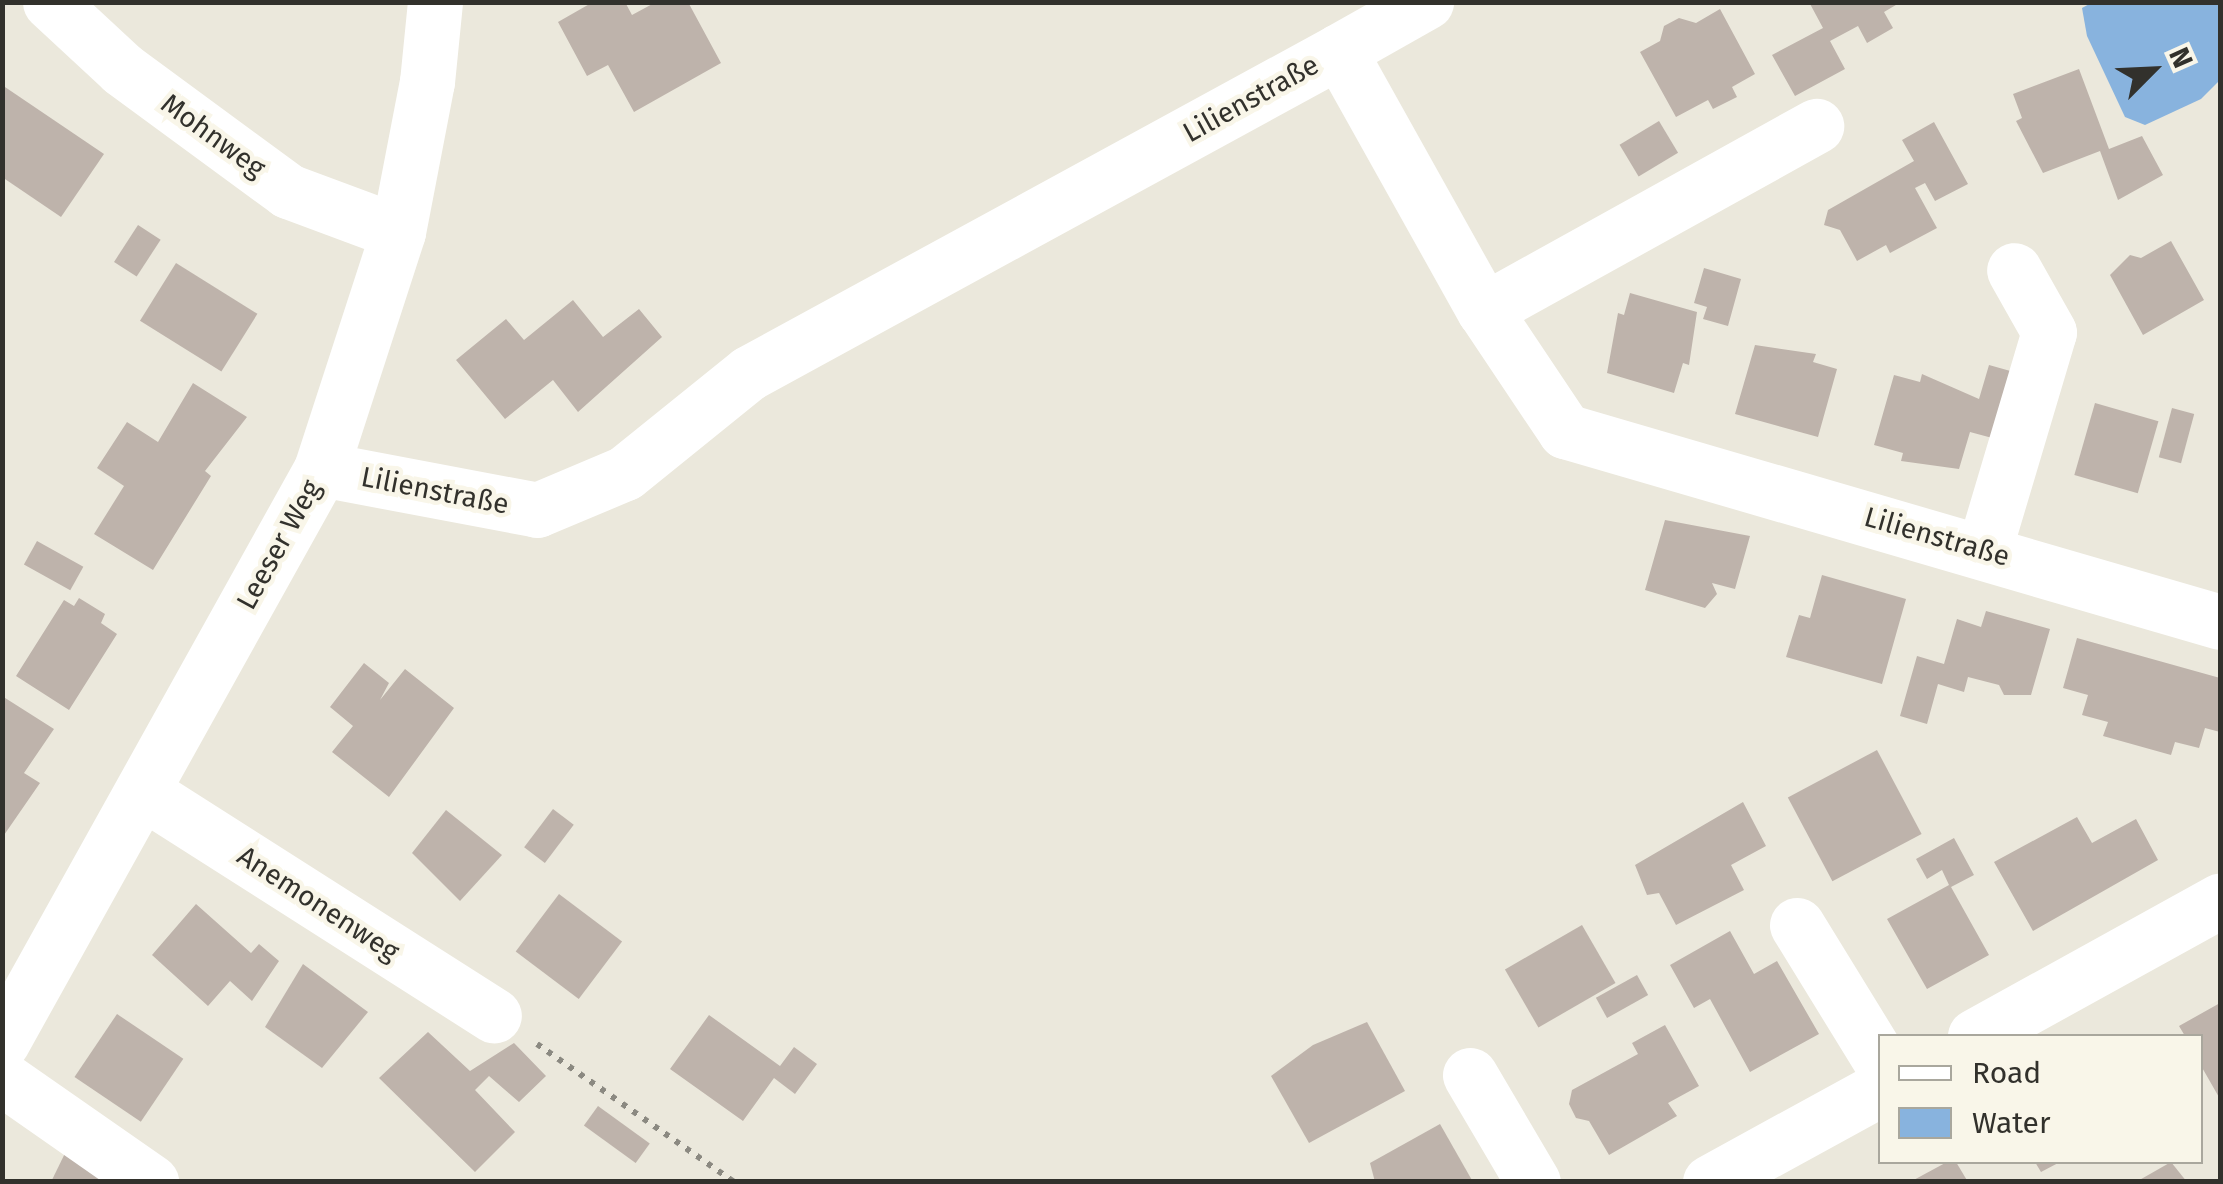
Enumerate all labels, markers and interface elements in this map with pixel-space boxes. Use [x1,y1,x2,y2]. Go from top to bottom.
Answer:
north arrow [2103,20,2203,120]
text: N [2162,42,2200,73]
street label: Lilienstraße [1177,48,1325,150]
street label: Mohnweg [154,87,272,185]
street label: Lilienstraße [358,460,512,522]
street label: Leeser Weg [230,474,328,616]
street label: Lilienstraße [1860,500,2014,574]
street label: Anemonenweg [231,839,405,969]
legend [1878,1034,2203,1164]
text: Road [1972,1055,2041,1091]
text: Water [1972,1105,2051,1141]

